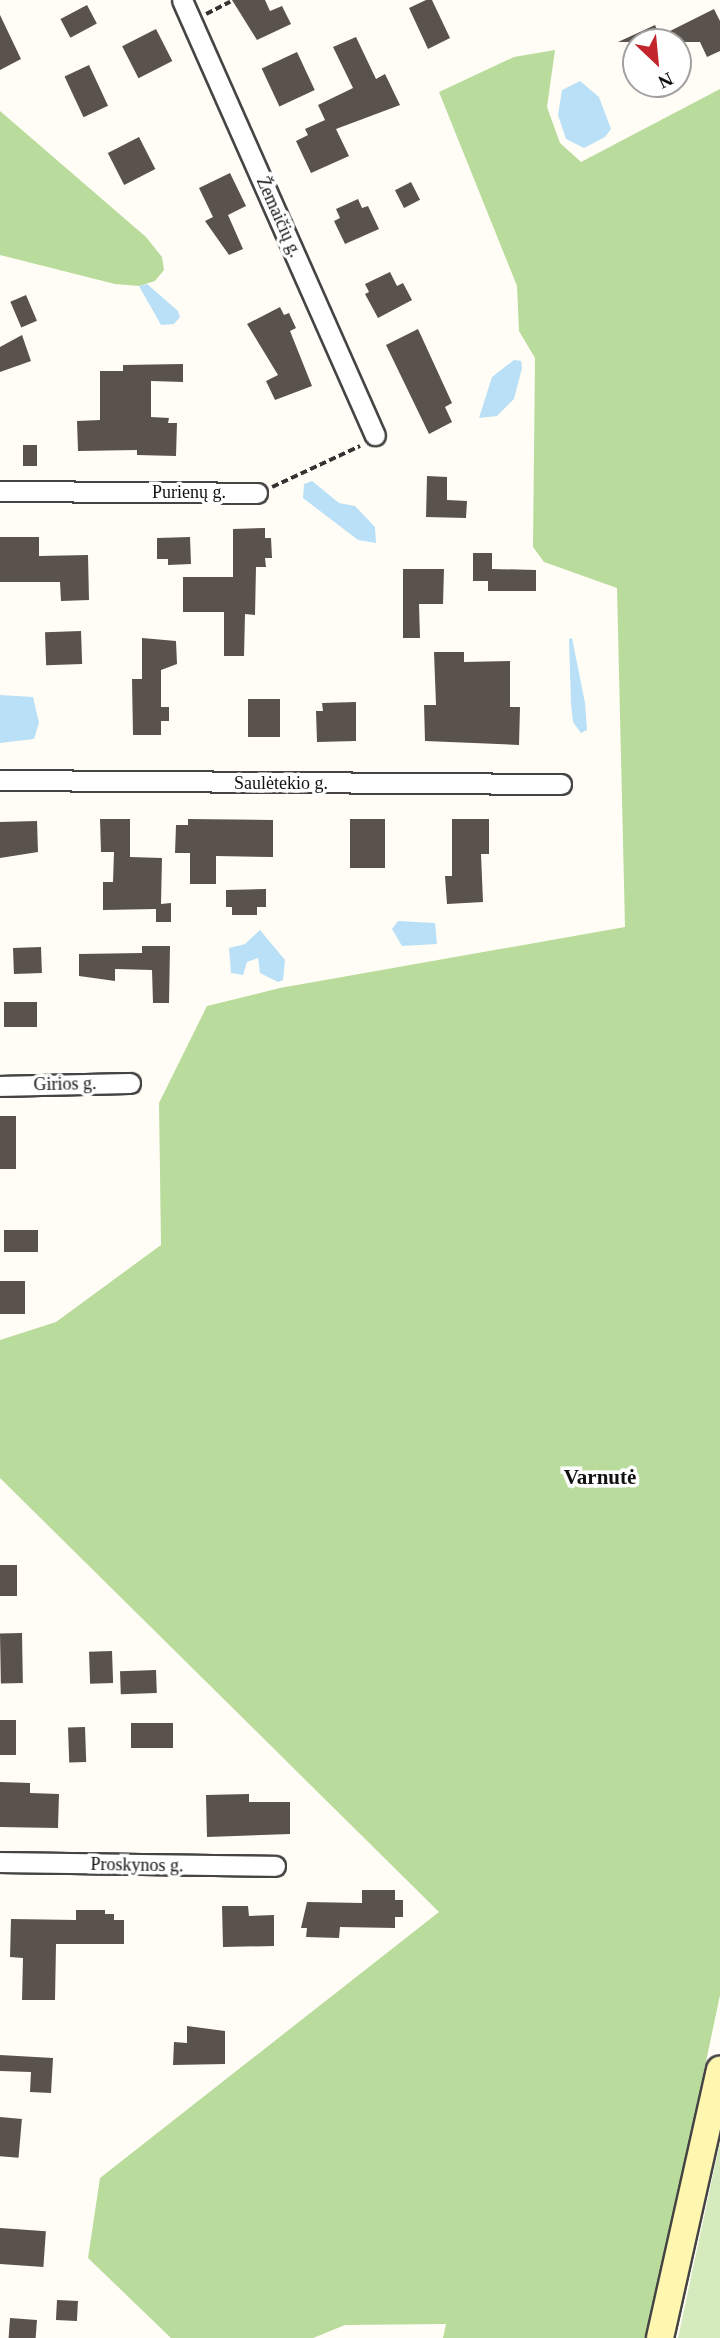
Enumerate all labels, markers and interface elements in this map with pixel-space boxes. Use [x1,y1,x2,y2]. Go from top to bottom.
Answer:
north arrow [622,28,692,98]
text: N [655,68,676,93]
street label: Žemaičių g. [252,173,306,261]
street label: Purienų g. [152,481,226,503]
street label: Saulėtekio g. [234,772,328,794]
street label: Girios g. [33,1073,97,1095]
district label: Varnutė [564,1464,636,1490]
street label: Proskynos g. [90,1853,184,1877]

